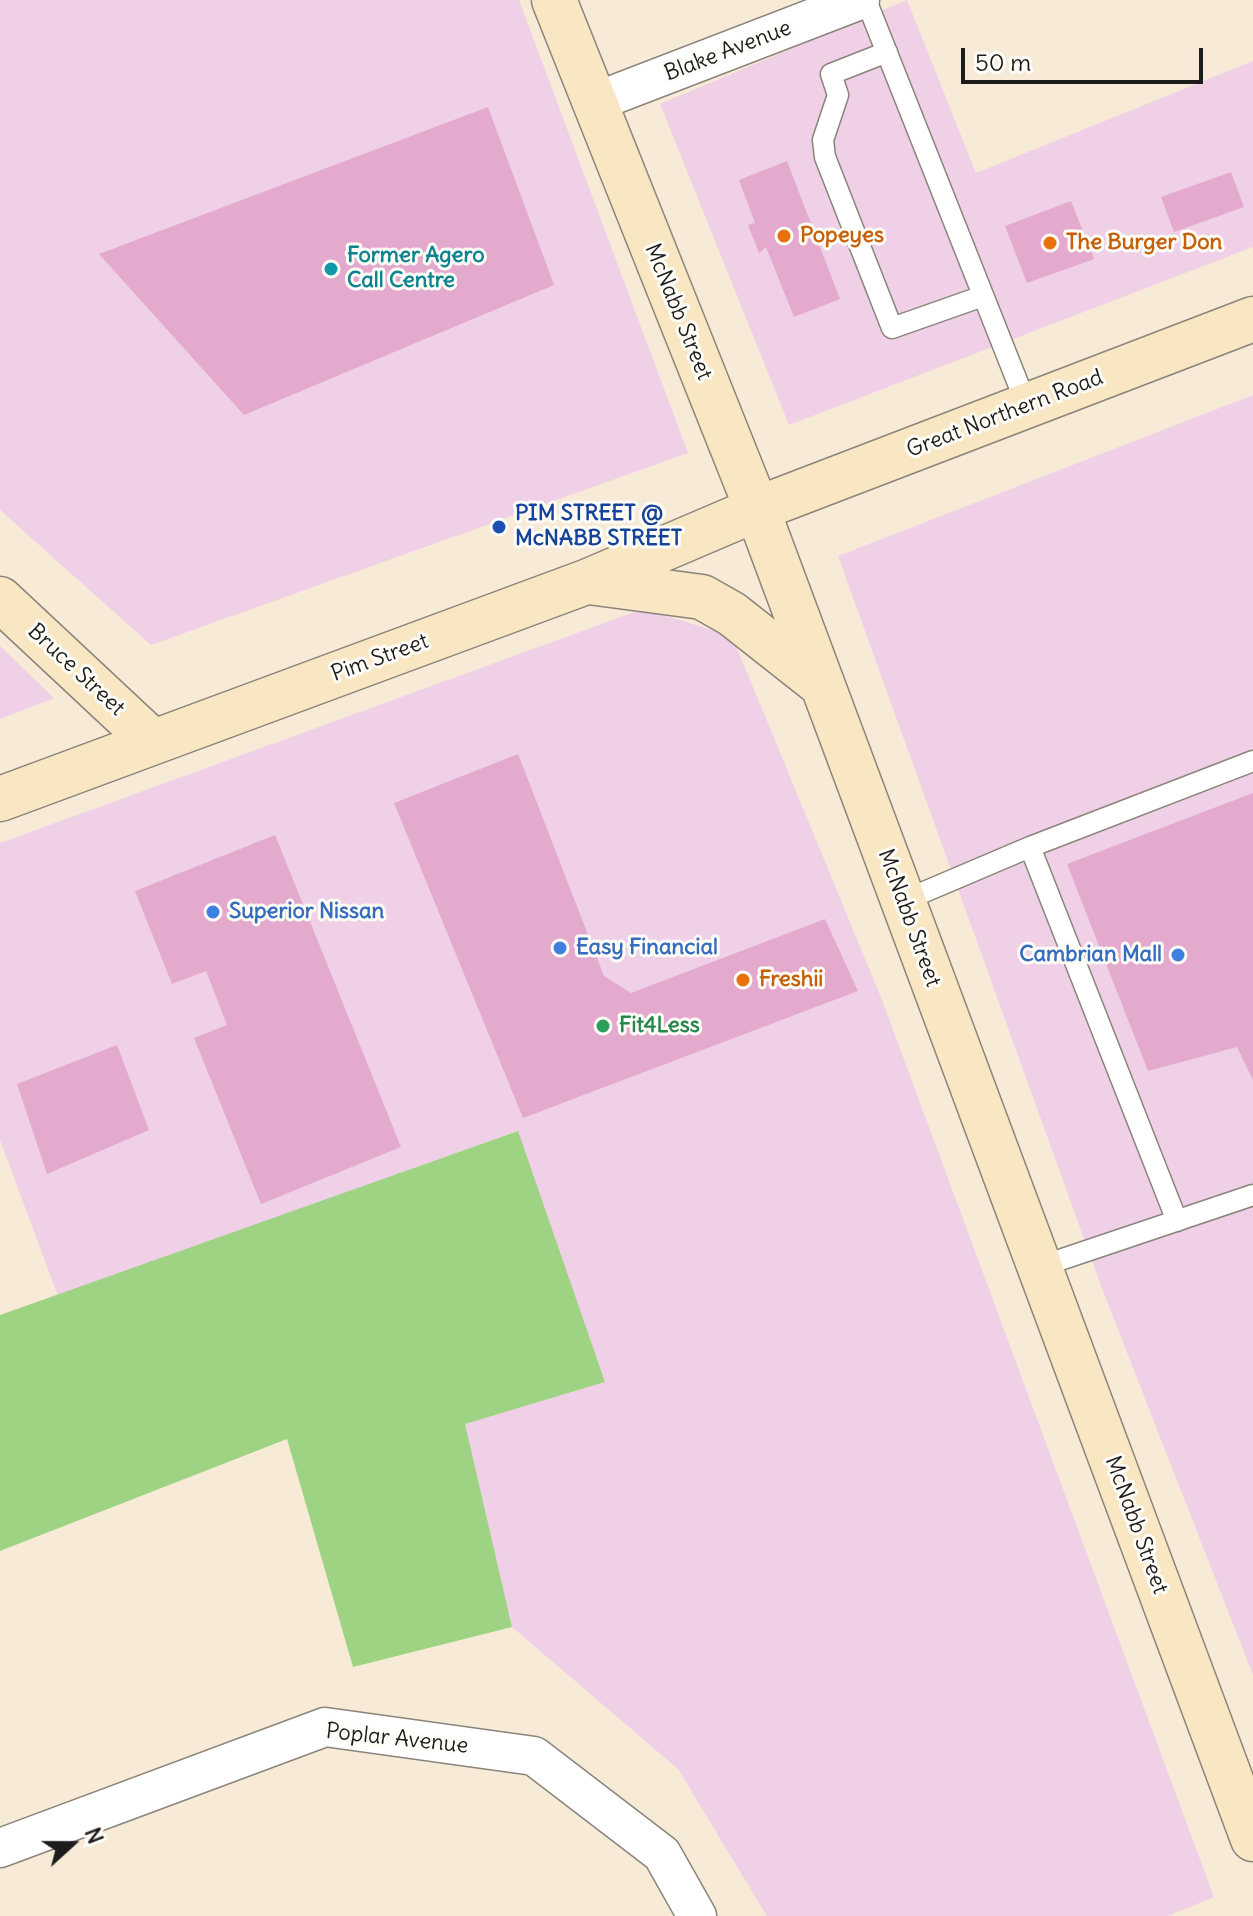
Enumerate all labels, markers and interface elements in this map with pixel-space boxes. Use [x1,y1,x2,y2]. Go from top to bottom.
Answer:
street label: Blake Avenue [661,15,795,87]
scale bar [965,32,1207,82]
text: 50 m [975,47,1031,77]
place label: Popeyes [800,223,884,249]
marker: Popeyes [775,227,793,245]
place label: The Burger Don [1066,230,1222,256]
marker: The Burger Don [1041,234,1059,252]
street label: McNabb Street [639,240,717,384]
place label: Former Agero Call Centre [347,243,485,294]
marker: Former Agero Call Centre [322,260,340,278]
street label: Great Northern Road [903,364,1107,464]
place label: PIM STREET @ McNABB STREET [515,501,682,552]
marker: PIM STREET @ McNABB STREET [490,518,508,536]
street label: Bruce Street [22,618,130,722]
street label: Pim Street [328,628,432,688]
street label: McNabb Street [872,846,946,990]
place label: Superior Nissan [229,899,384,925]
marker: Superior Nissan [204,903,222,921]
place label: Easy Financial [576,935,718,961]
marker: Easy Financial [551,939,569,957]
place label: Cambrian Mall [1019,942,1162,968]
marker: Cambrian Mall [1169,946,1187,964]
place label: Freshii [759,967,823,993]
marker: Freshii [734,971,752,989]
place label: Fit4Less [619,1013,700,1039]
marker: Fit4Less [594,1017,612,1035]
street label: McNabb Street [1099,1453,1173,1597]
street label: Poplar Avenue [324,1718,470,1760]
north arrow [32,1804,112,1884]
text: N [79,1823,110,1848]

